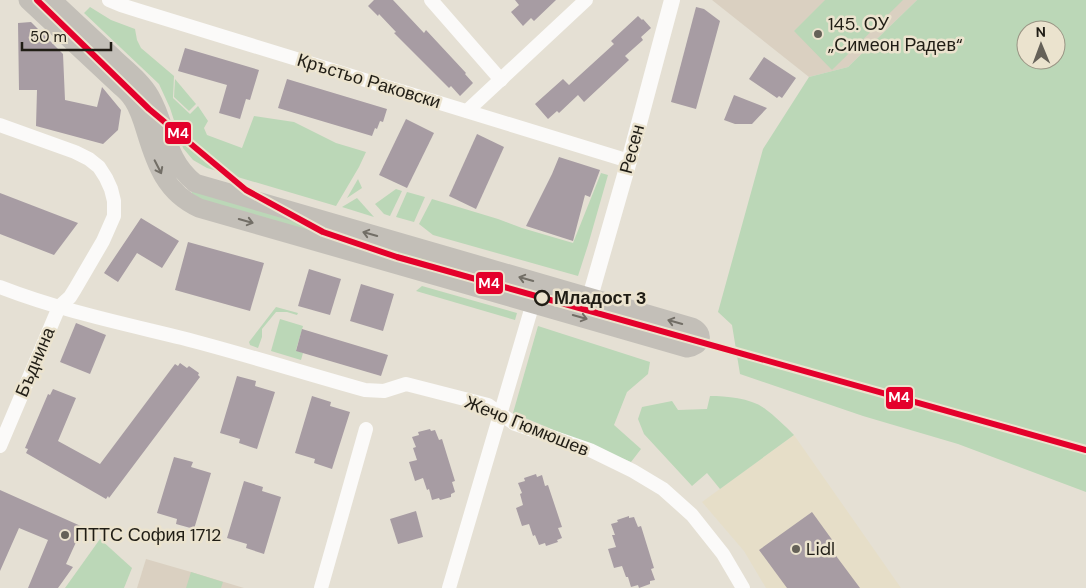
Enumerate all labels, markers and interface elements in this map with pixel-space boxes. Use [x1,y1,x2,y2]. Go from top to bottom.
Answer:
place label: 145. ОУ „Симеон Радев“ [828,12,963,57]
scale bar [22,20,111,52]
north arrow [1016,20,1066,70]
text: N [1036,23,1046,41]
text: 50 m [30,27,67,47]
marker: 145. ОУ „Симеон Радев“ [812,28,824,40]
street label: Кръстьо Раковски [294,48,444,114]
line badge: M4 [164,121,192,145]
street label: Ресен [614,122,650,176]
text: M4 [167,124,189,142]
one-way arrow [153,159,163,174]
one-way arrow [238,217,254,227]
one-way arrow [363,228,379,238]
line badge: M4 [475,271,504,295]
one-way arrow [519,273,535,283]
text: M4 [478,274,500,292]
place label: Младост 3 [554,286,647,310]
marker: Младост 3 [534,290,550,306]
one-way arrow [571,312,587,322]
one-way arrow [668,317,684,327]
street label: Бъднина [10,323,61,401]
line badge: M4 [885,386,914,410]
text: M4 [888,388,910,406]
street label: Жечо Гюмюшев [461,390,593,462]
place label: ПТТС София 1712 [75,523,221,547]
marker: ПТТС София 1712 [59,529,71,541]
place label: Lidl [806,537,835,561]
marker: Lidl [790,543,802,555]

